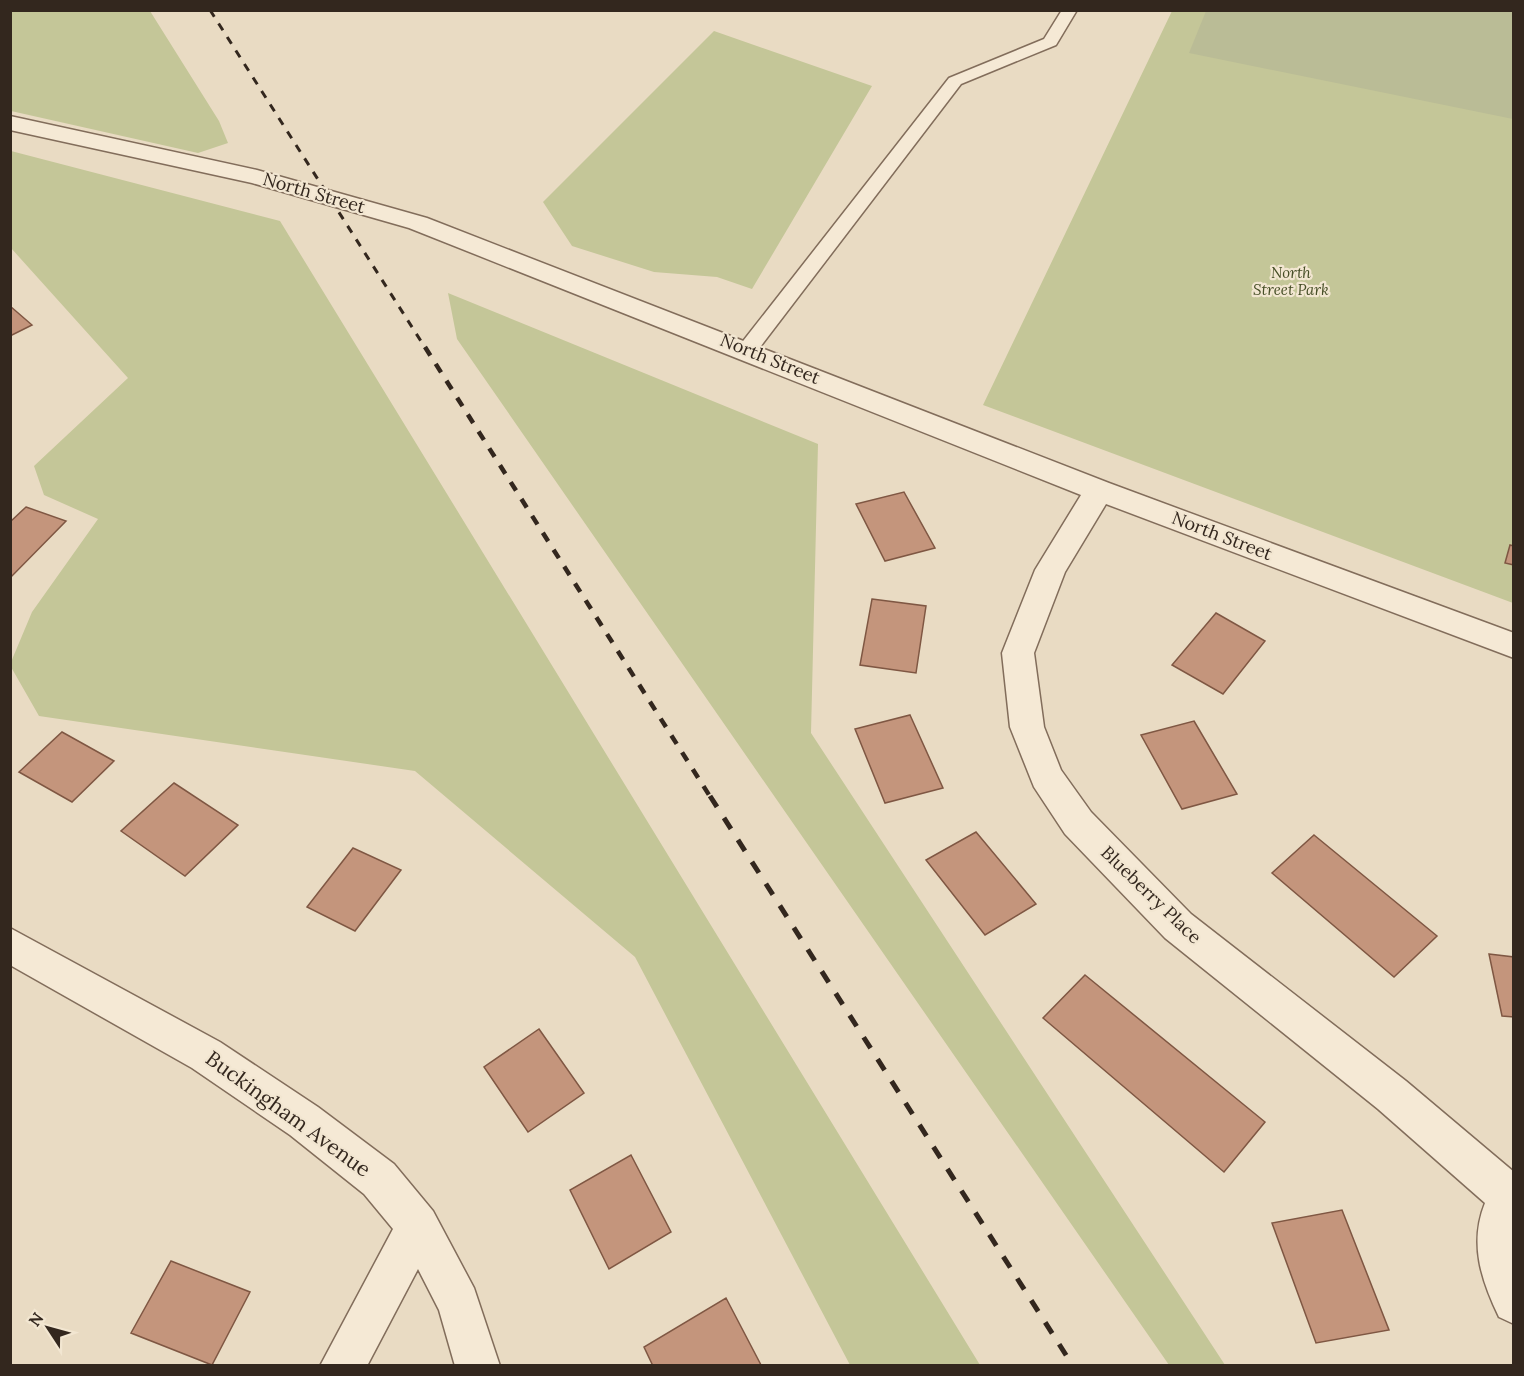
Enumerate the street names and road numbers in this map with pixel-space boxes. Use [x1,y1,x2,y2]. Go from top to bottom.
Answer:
street label: North Street [260,167,368,218]
street label: North Street [717,328,823,389]
street label: North Street [1169,506,1276,565]
street label: Blueberry Place [1096,841,1207,949]
street label: Buckingham Avenue [200,1045,376,1183]

